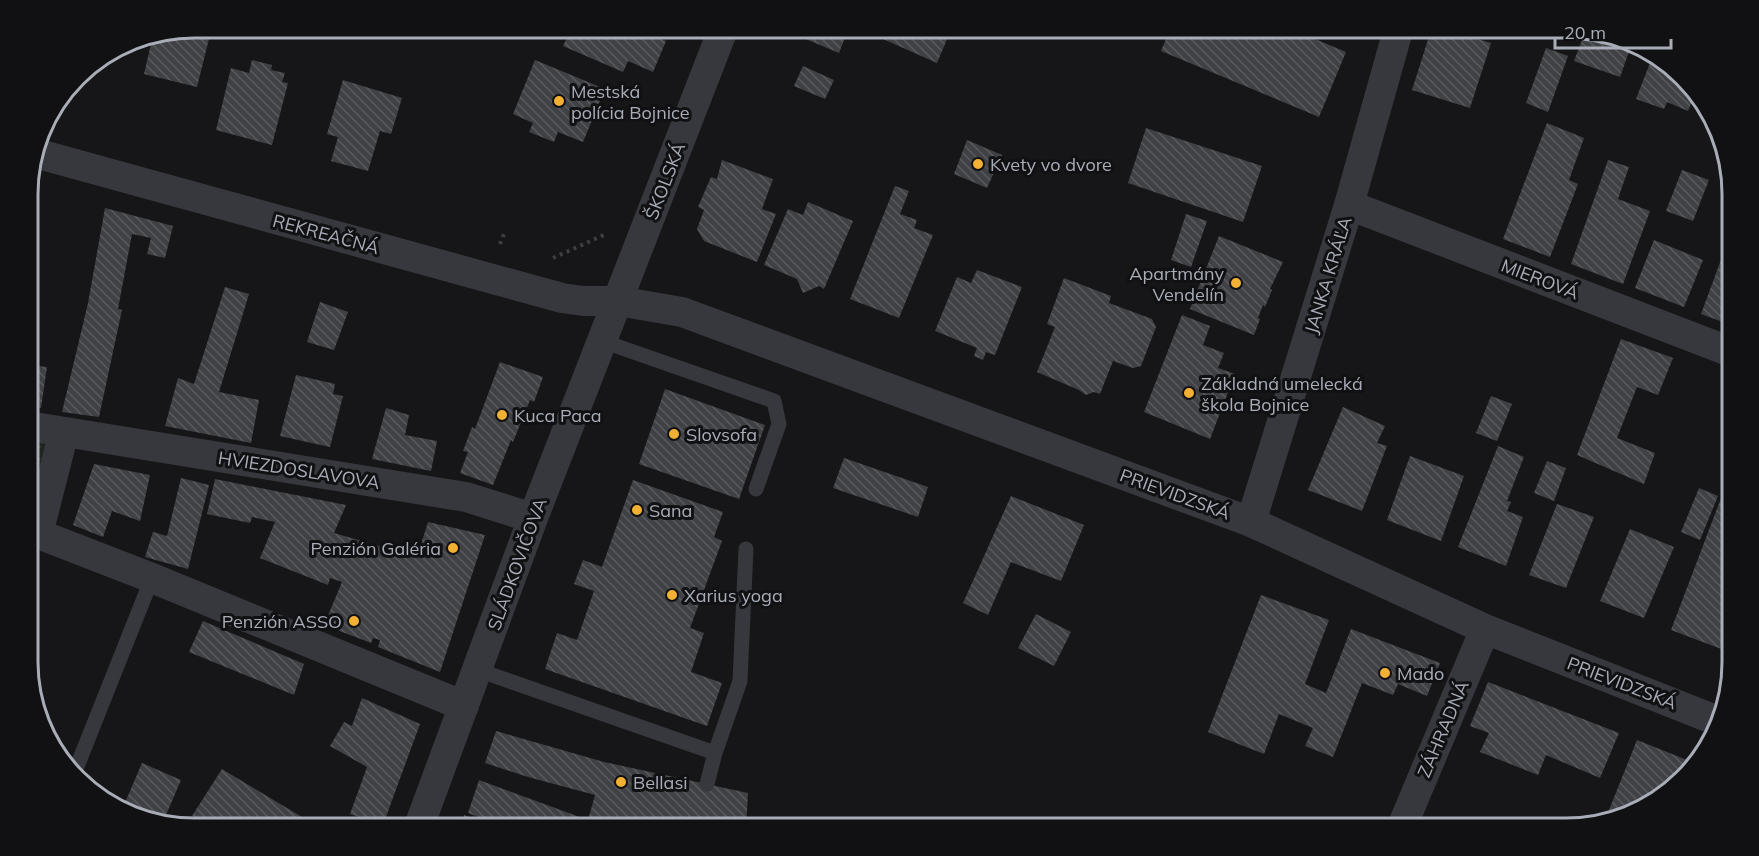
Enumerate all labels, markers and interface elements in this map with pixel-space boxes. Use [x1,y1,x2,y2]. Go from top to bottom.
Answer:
scale bar [1555,12,1670,50]
text: 20 m [1564,21,1606,44]
place label: Mestská polícia Bojnice [571,80,690,124]
marker: Mestská polícia Bojnice [552,94,566,108]
street label: ŠKOLSKÁ [640,139,690,223]
place label: Kvety vo dvore [990,153,1112,176]
marker: Kvety vo dvore [971,157,985,171]
street label: REKREAČNÁ [270,209,382,259]
street label: JANKA KRÁĽA [1299,214,1357,336]
street label: MIEROVÁ [1498,254,1582,304]
place label: Apartmány Vendelín [1129,262,1224,306]
marker: Apartmány Vendelín [1229,276,1243,290]
place label: Základná umelecká škola Bojnice [1201,372,1363,416]
marker: Základná umelecká škola Bojnice [1182,386,1196,400]
place label: Kuca Paca [514,404,602,427]
marker: Kuca Paca [495,408,509,422]
place label: Slovsofa [686,423,757,446]
marker: Slovsofa [667,427,681,441]
street label: HVIEZDOSLAVOVA [217,446,381,494]
street label: PRIEVIDZSKÁ [1117,463,1233,525]
street label: SLÁDKOVIČOVA [482,495,552,633]
place label: Sana [649,499,692,522]
marker: Sana [630,503,644,517]
place label: Penzión Galéria [311,537,441,560]
marker: Penzión Galéria [446,541,460,555]
place label: Xarius yoga [684,584,783,607]
marker: Xarius yoga [665,588,679,602]
place label: Penzión ASSO [222,610,342,633]
marker: Penzión ASSO [347,614,361,628]
street label: PRIEVIDZSKÁ [1564,652,1680,714]
place label: Mado [1397,662,1444,685]
marker: Mado [1378,666,1392,680]
street label: ZÁHRADNÁ [1412,677,1474,781]
place label: Bellasi [633,771,688,794]
marker: Bellasi [614,775,628,789]

